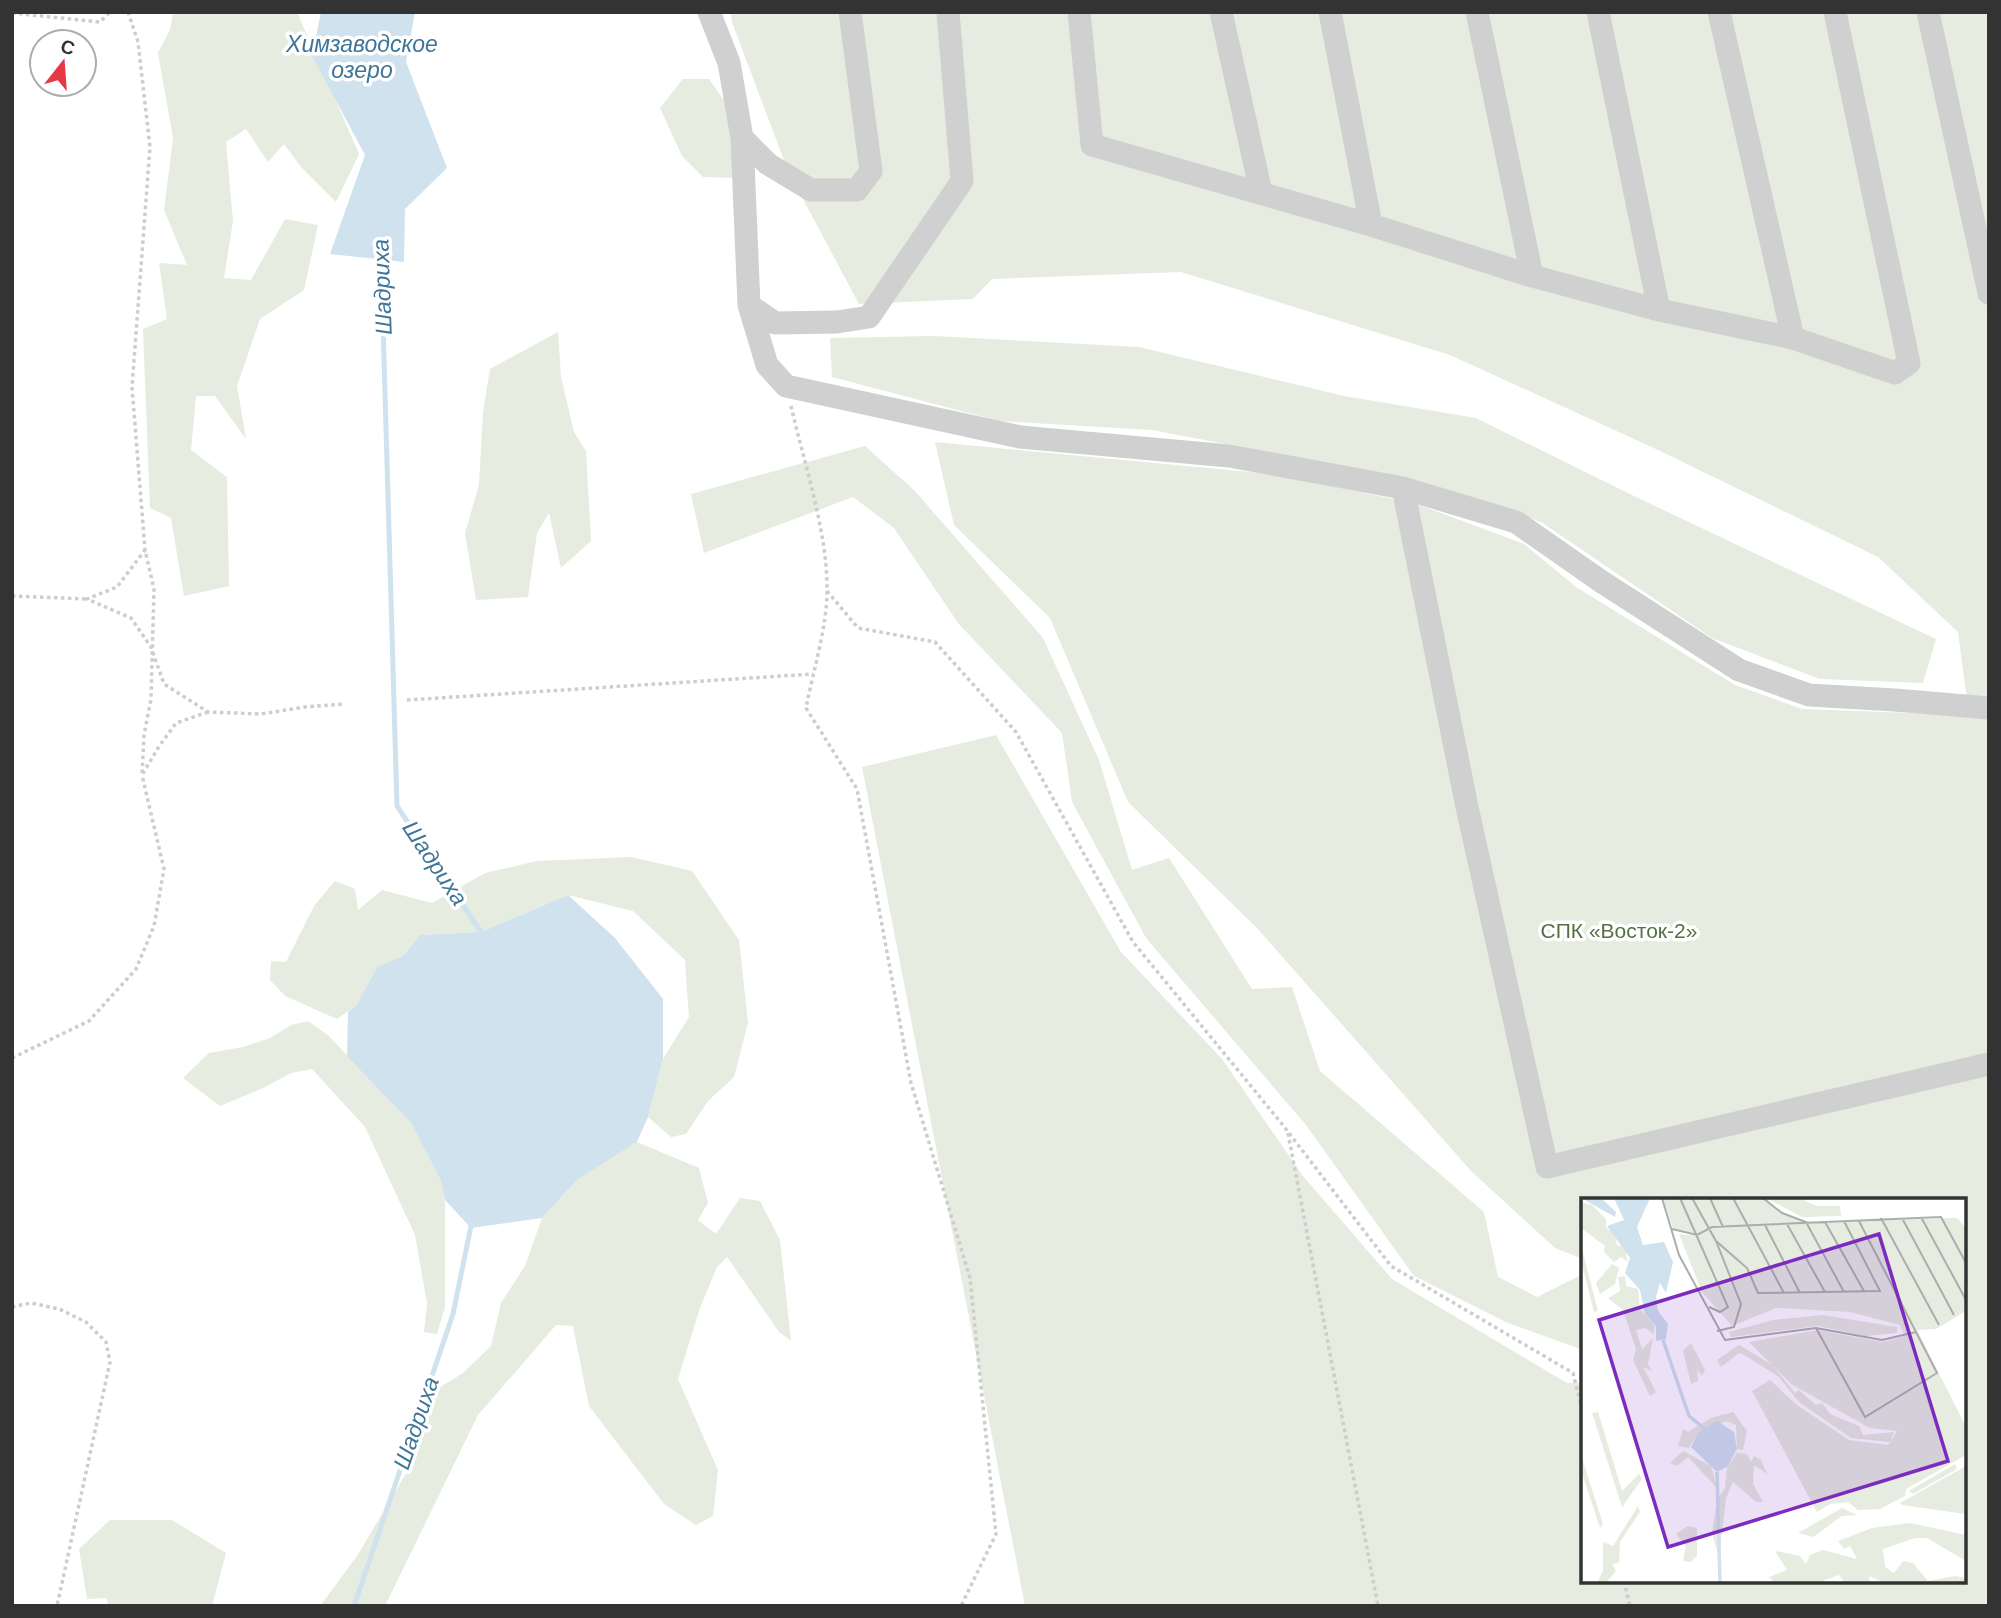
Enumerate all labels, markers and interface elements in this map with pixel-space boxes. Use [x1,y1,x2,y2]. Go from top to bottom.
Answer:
north arrow [28,28,98,98]
water label: Химзаводское озеро [285,31,438,83]
text: С [58,35,78,59]
water label: Шадриха [367,238,397,336]
water label: Шадриха [397,816,473,910]
park label: СПК «Восток-2» [1541,919,1697,942]
inset map [1581,1198,1966,1583]
water label: Шадриха [388,1373,444,1473]

